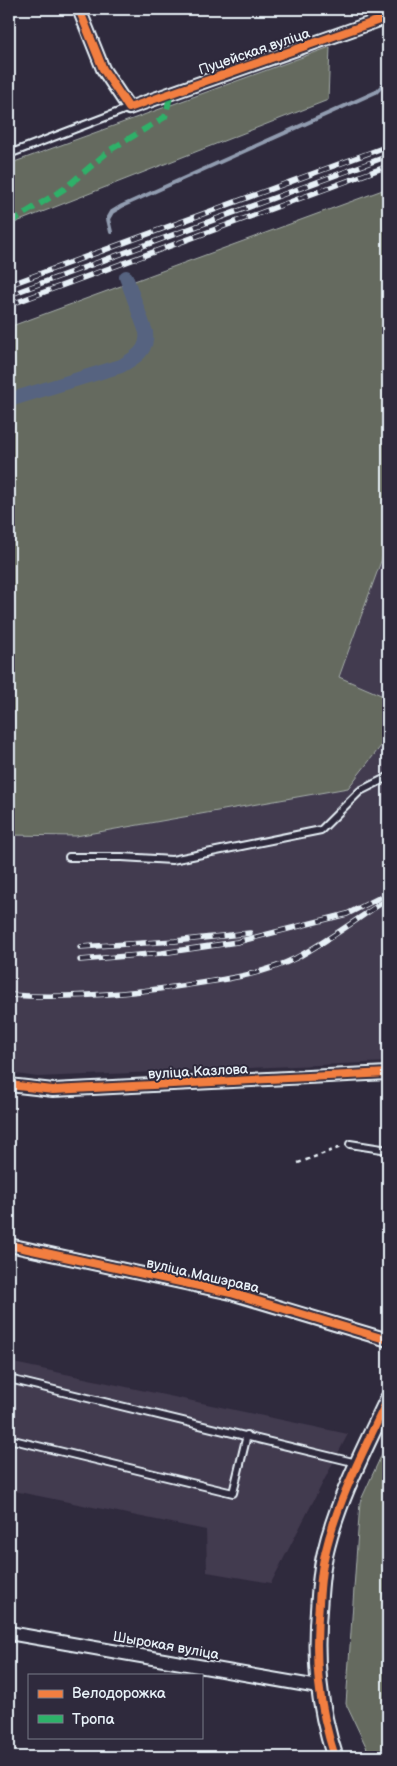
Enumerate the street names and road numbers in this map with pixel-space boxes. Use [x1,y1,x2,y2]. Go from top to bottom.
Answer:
street label: Пуцейская вуліца [196,24,313,78]
street label: вуліца Казлова [147,1060,249,1083]
street label: вуліца Машэрава [145,1254,262,1297]
street label: Шырокая вуліца [111,1628,221,1663]

